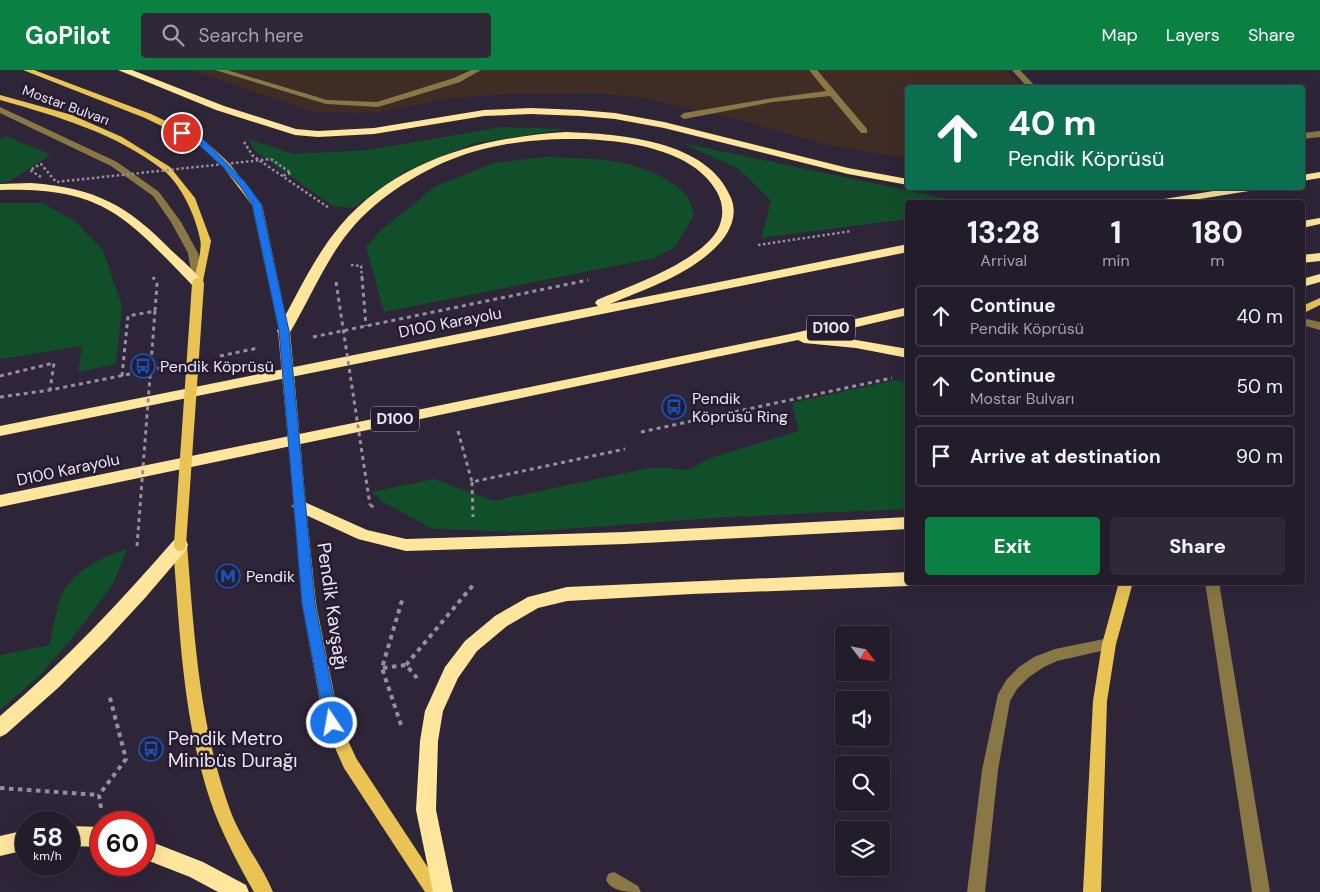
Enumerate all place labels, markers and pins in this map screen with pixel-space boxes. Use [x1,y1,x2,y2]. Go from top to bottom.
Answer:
pin [161,112,203,154]
bus stop icon: Pendik Köprüsü [130,353,156,379]
place label: Pendik Köprüsü [160,356,274,377]
place label: Pendi̇k Köprüsü Ri̇ng [692,388,788,427]
bus stop icon: Pendi̇k Köprüsü Ri̇ng [661,394,687,420]
metro station icon: Pendik [215,563,241,589]
place label: Pendik [246,566,295,587]
place label: Pendik Metro Minibüs Durağı [168,726,298,773]
bus stop icon: Pendik Metro Minibüs Durağı [138,736,164,762]

